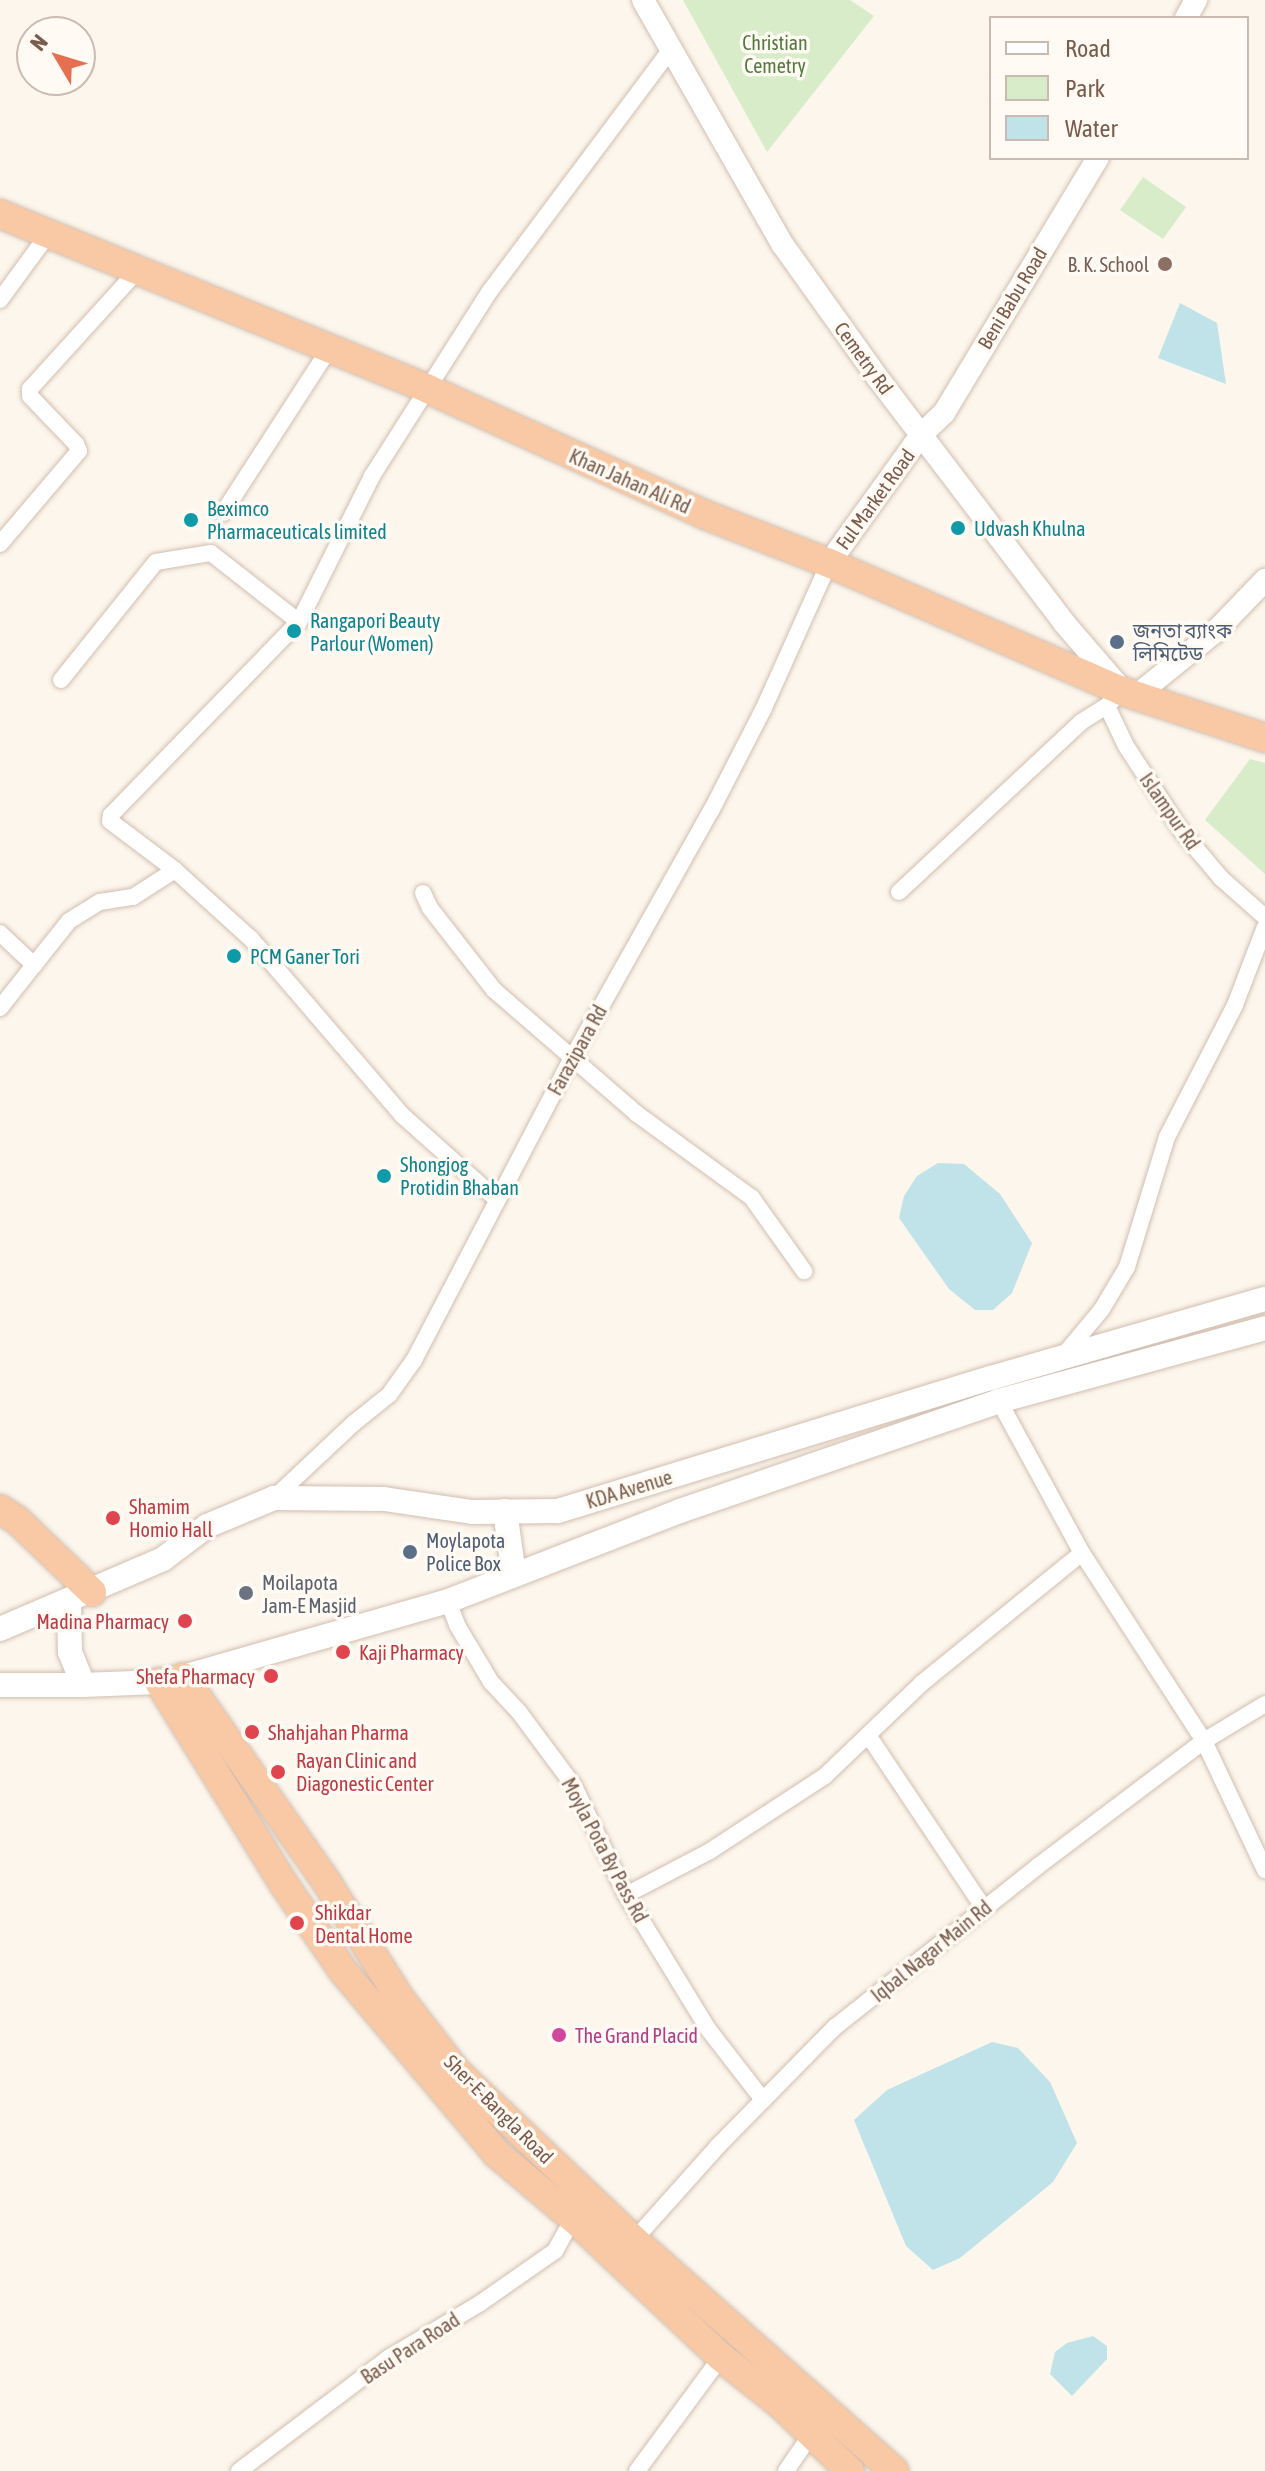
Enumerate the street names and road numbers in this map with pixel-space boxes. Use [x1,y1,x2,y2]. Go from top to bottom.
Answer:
street label: Beni Babu Road [972,243,1052,353]
street label: Cemetry Rd [830,317,898,399]
street label: Khan Jahan Ali Rd [566,444,694,518]
street label: Ful Market Road [831,444,919,554]
street label: Islampur Rd [1135,768,1205,854]
street label: Farazipara Rd [542,1001,612,1099]
street label: KDA Avenue [583,1465,675,1513]
street label: Moyla Pota By Pass Rd [557,1774,653,1926]
street label: Iqbal Nagar Main Rd [866,1895,996,2007]
street label: Sher-E-Bangla Road [440,2050,558,2168]
street label: Basu Para Road [356,2307,464,2389]

